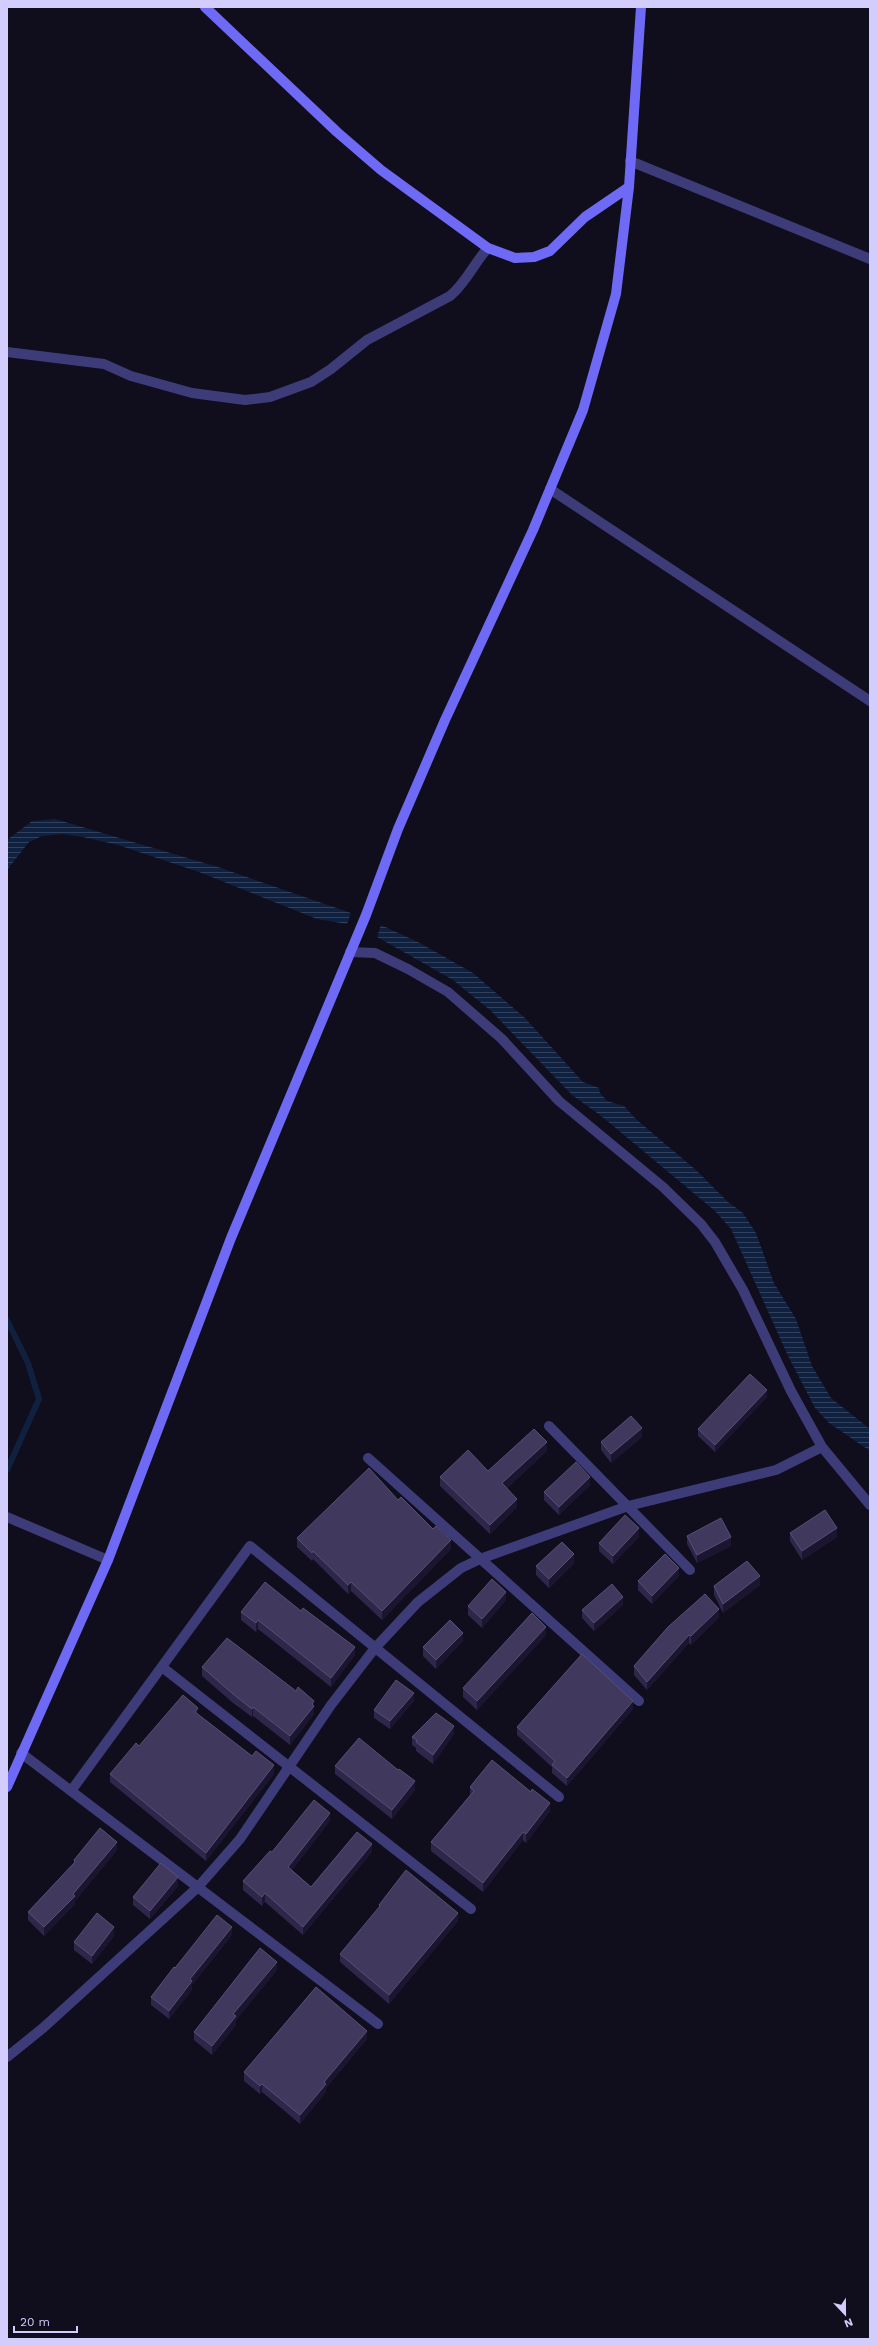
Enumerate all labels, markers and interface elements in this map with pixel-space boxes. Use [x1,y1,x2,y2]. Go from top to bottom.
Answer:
north arrow [825,2294,865,2334]
scale bar [14,2308,77,2334]
text: 20 m [20,2315,50,2329]
text: N [842,2315,855,2330]

